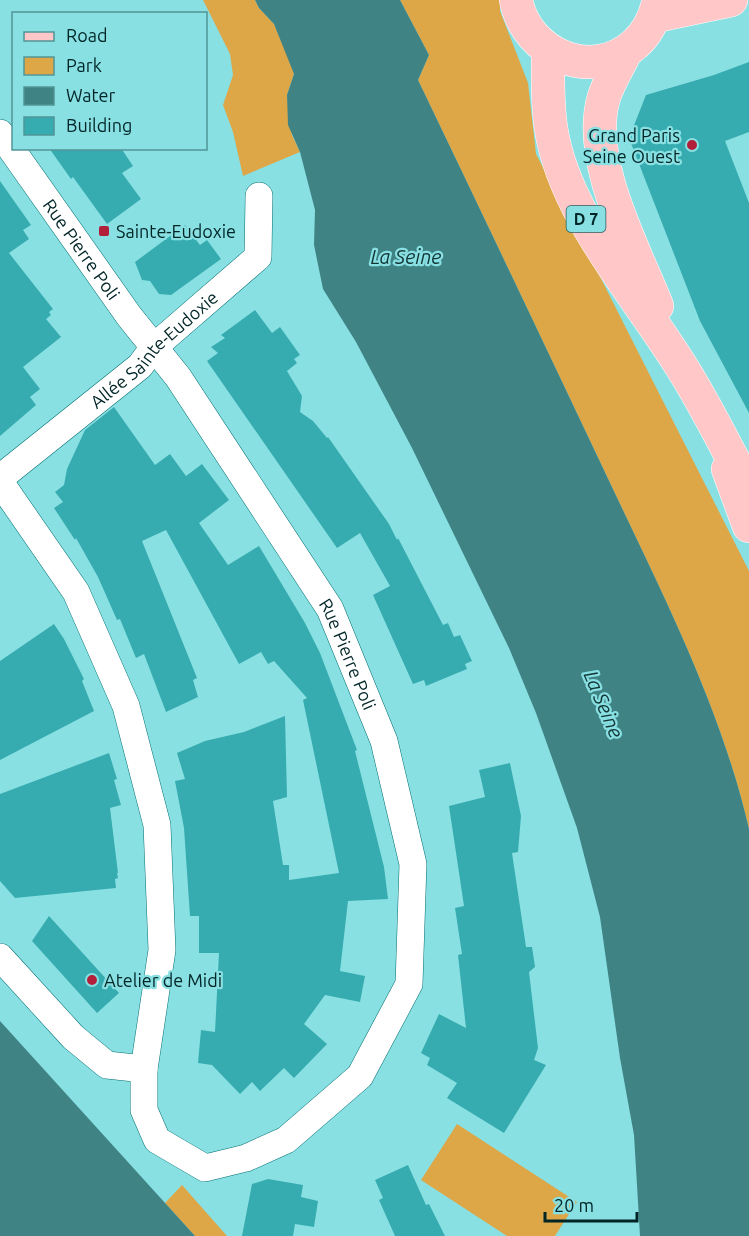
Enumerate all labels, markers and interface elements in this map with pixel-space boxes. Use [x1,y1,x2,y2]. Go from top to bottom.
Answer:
legend [12,12,207,150]
text: Road [66,25,108,45]
text: Park [66,55,102,75]
text: Water [66,85,116,105]
text: Building [66,115,132,135]
place label: Grand Paris Seine Ouest [583,125,680,166]
marker: Grand Paris Seine Ouest [685,138,699,152]
street label: Rue Pierre Poli [39,195,124,303]
road number: D 7 [566,206,606,232]
place label: Sainte-Eudoxie [116,221,236,241]
marker: Sainte-Eudoxie [97,224,111,238]
water label: La Seine [371,245,441,268]
street label: Allée Sainte-Eudoxie [86,287,222,412]
street label: Rue Pierre Poli [316,595,380,713]
water label: La Seine [580,667,628,741]
place label: Atelier de Midi [104,970,222,990]
marker: Atelier de Midi [85,973,99,987]
scale bar [545,1185,636,1223]
text: 20 m [554,1195,594,1215]

